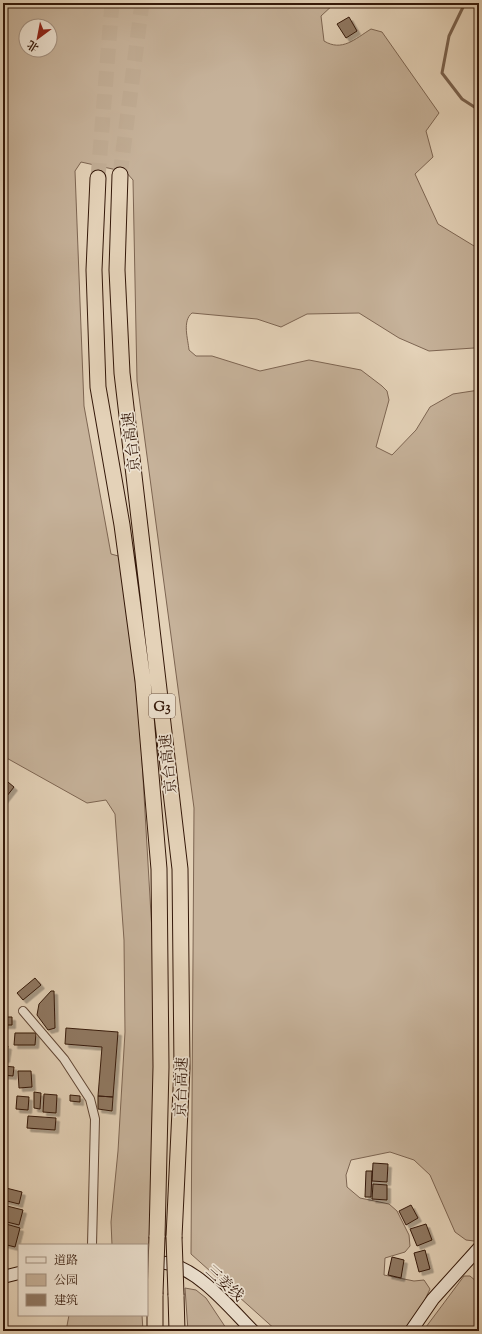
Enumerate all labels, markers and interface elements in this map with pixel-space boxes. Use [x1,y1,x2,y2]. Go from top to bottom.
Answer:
north arrow [18,18,58,58]
text: 北 [24,36,42,55]
street label: 京台高速 [118,411,147,473]
road number: G3 [149,694,175,718]
street label: 京台高速 [156,733,183,795]
street label: 京台高速 [171,1057,194,1117]
legend [18,1244,148,1316]
text: 道路 [54,1252,78,1270]
street label: 三姜线 [200,1261,248,1307]
text: 公园 [54,1272,78,1290]
text: 建筑 [54,1292,78,1310]

